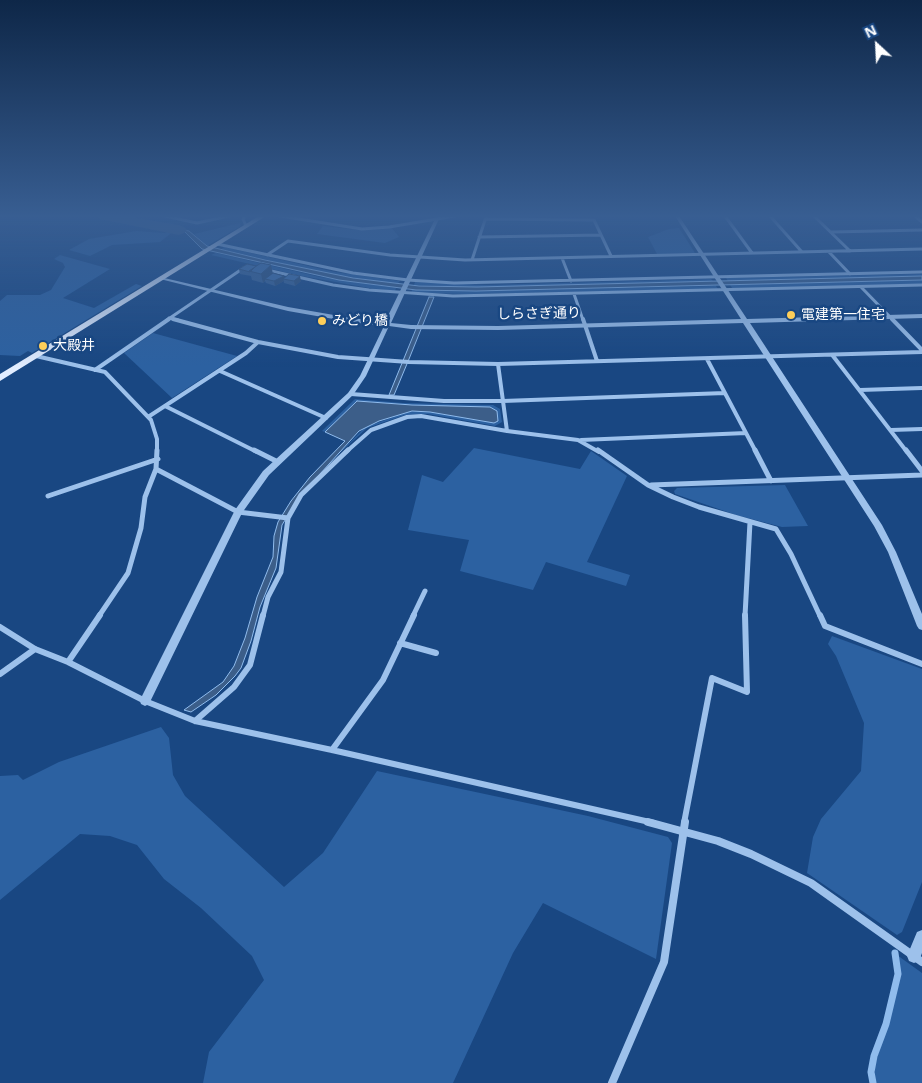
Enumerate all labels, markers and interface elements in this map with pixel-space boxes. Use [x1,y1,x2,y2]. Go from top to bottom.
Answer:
north arrow [852,20,902,70]
text: N [861,20,880,42]
street label: しらさぎ通り [497,305,581,323]
place label: 電建第一住宅 [801,307,885,323]
marker: 電建第一住宅 [785,309,797,321]
place label: みどり橋 [332,313,388,329]
marker: みどり橋 [316,315,328,327]
place label: 大殿井 [53,338,95,354]
marker: 大殿井 [37,340,49,352]

